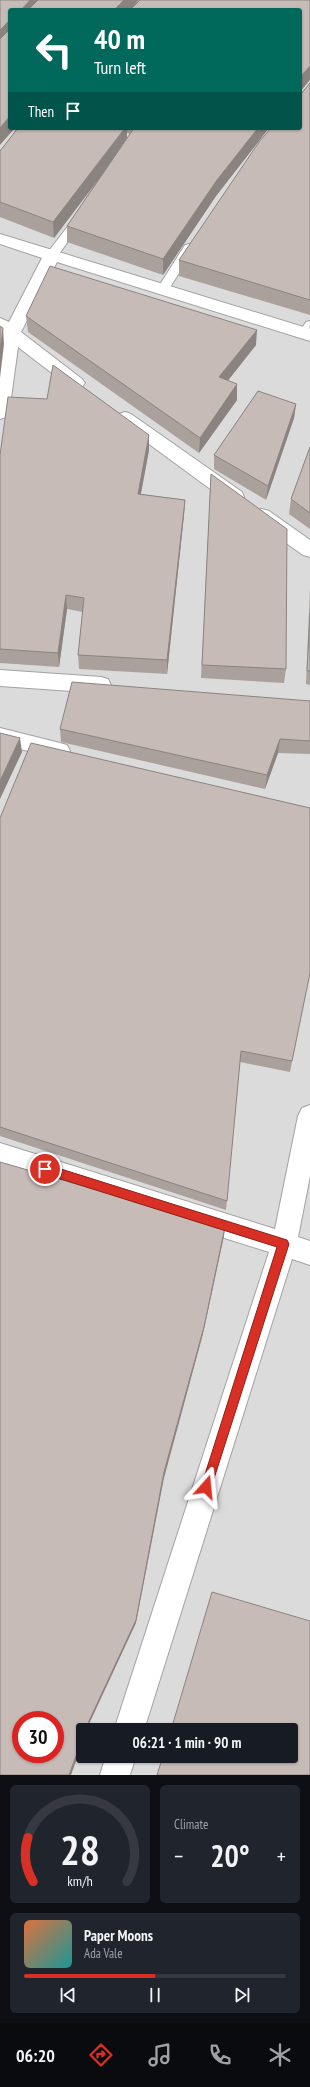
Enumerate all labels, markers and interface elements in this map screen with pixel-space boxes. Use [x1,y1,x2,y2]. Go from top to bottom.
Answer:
text: 40 m [94,20,145,57]
icon: left [28,24,80,76]
text: Turn left [94,56,146,79]
icon: arrive [62,100,84,122]
text: Then [28,102,54,121]
pin [28,1152,62,1186]
icon: arrive [34,1158,56,1180]
position arrow [185,1466,227,1508]
speed limit sign: 30 [12,1711,64,1763]
text: 06:21 · 1 min · 90 m [133,1733,241,1752]
text: Climate [174,1816,208,1833]
text: 28 [60,1823,100,1876]
text: 20° [210,1836,250,1875]
text: − [174,1842,183,1870]
text: + [277,1842,286,1870]
text: km/h [67,1871,93,1890]
text: Paper Moons [84,1926,153,1945]
text: Ada Vale [84,1945,123,1962]
icon: previous [57,1984,79,2006]
icon: pause [144,1984,166,2006]
icon: next [231,1984,253,2006]
icon: directions [87,2041,115,2069]
icon: music [146,2041,174,2069]
icon: phone [206,2041,234,2069]
icon: climate [266,2041,294,2069]
text: 06:20 [16,2044,55,2067]

